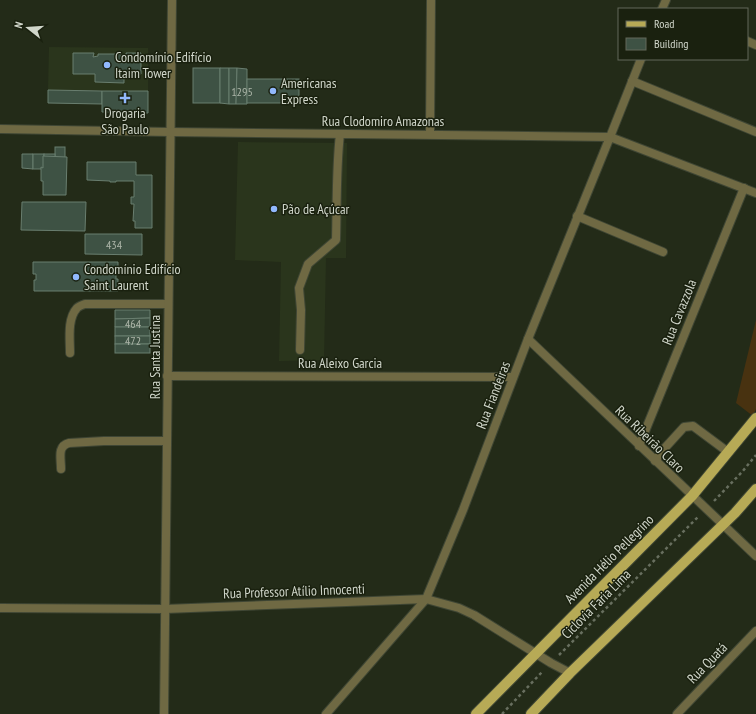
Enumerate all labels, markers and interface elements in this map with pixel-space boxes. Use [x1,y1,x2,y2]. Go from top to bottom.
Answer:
north arrow [8,8,48,48]
legend [618,8,748,60]
text: Road [654,16,674,31]
text: N [11,20,26,30]
text: Building [654,36,689,51]
place label: Condomínio Edifício Itaim Tower [115,48,212,82]
marker: Condomínio Edifício Itaim Tower [102,60,112,70]
place label: Americanas Express [281,74,337,108]
house number: 1295 [231,84,253,99]
marker: Americanas Express [268,86,278,96]
marker: Drogaria São Paulo [120,93,130,103]
place label: Drogaria São Paulo [101,104,149,138]
street label: Rua Clodomiro Amazonas [322,112,445,130]
place label: Pão de Açúcar [282,200,349,218]
marker: Pão de Açúcar [269,204,279,214]
house number: 434 [106,237,123,252]
place label: Condomínio Edifício Saint Laurent [84,260,181,294]
marker: Condomínio Edifício Saint Laurent [71,272,81,282]
street label: Rua Cavazzola [658,277,700,347]
street label: Rua Santa Justina [146,315,164,399]
house number: 464 [125,316,142,331]
house number: 472 [125,333,141,348]
street label: Rua Aleixo Garcia [298,354,382,372]
street label: Rua Fiandeiras [472,358,514,431]
street label: Rua Ribeirão Claro [612,401,688,477]
street label: Avenida Hélio Pellegrino [561,511,657,607]
street label: Ciclovia Faria Lima [557,565,635,643]
street label: Rua Professor Atílio Innocenti [223,580,365,602]
street label: Rua Quatá [683,639,731,687]

